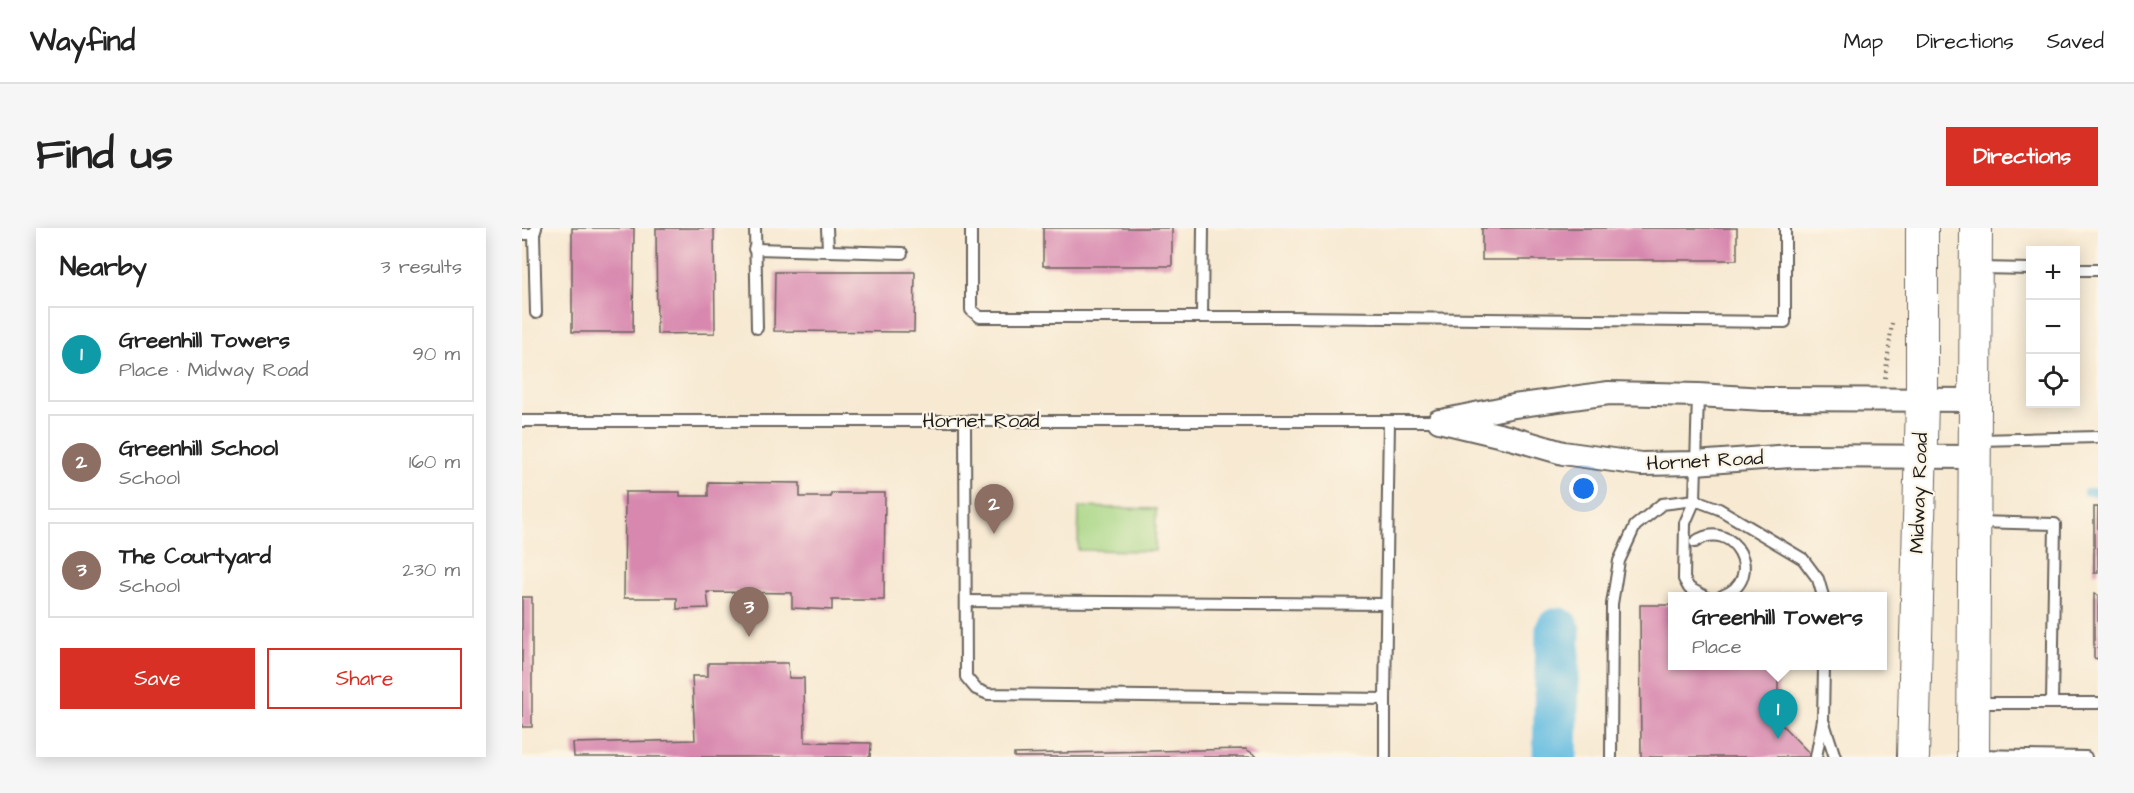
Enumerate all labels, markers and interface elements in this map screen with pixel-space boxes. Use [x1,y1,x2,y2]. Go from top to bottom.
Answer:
text: Wayfind [30,22,135,61]
text: Map [1843,27,1883,56]
text: Directions [1916,27,2014,56]
text: Saved [2047,27,2104,56]
text: Find us [36,127,173,185]
button: Directions [1946,127,2098,186]
map controls [2026,246,2080,408]
button: + [2026,246,2080,300]
text: Nearby [60,249,147,285]
text: 3 results [380,253,462,281]
button: − [2026,300,2080,354]
text: Greenhill Towers [119,325,290,356]
text: 1 [80,340,83,368]
text: 90 m [412,340,460,368]
button: locate [2026,354,2080,408]
text: Place · Midway Road [119,356,308,384]
street label: Hornet Road [922,407,1040,435]
street label: Midway Road [1903,432,1936,554]
text: Greenhill School [119,433,278,464]
street label: Hornet Road [1646,444,1764,478]
text: 2 [76,448,87,476]
text: 160 m [409,448,460,476]
text: School [119,464,180,492]
your location [1569,474,1598,503]
pin: 2 [974,484,1014,534]
text: The Courtyard [119,541,271,572]
text: 3 [76,556,87,584]
text: 230 m [402,556,460,584]
text: School [119,572,180,600]
pin: 3 [730,588,768,637]
popup [1668,592,1887,670]
text: Greenhill Towers [1692,602,1863,633]
text: Place [1692,633,1742,661]
button: Save [60,648,255,709]
button: Share [267,648,462,709]
pin: 1 [1758,690,1798,739]

